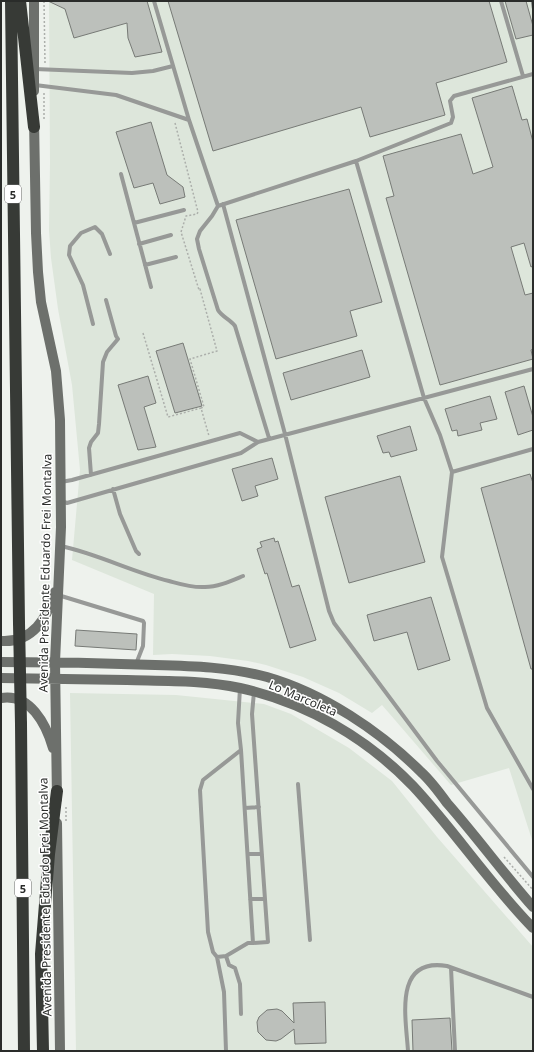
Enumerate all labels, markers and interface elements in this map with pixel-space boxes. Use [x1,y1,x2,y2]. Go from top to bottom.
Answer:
road number: 5 [5,185,21,203]
street label: Avenida Presidente Eduardo Frei Montalva [34,453,56,693]
street label: Lo Marcoleta [266,676,340,720]
street label: Avenida Presidente Eduardo Frei Montalva [34,777,56,1017]
road number: 5 [15,879,31,897]

